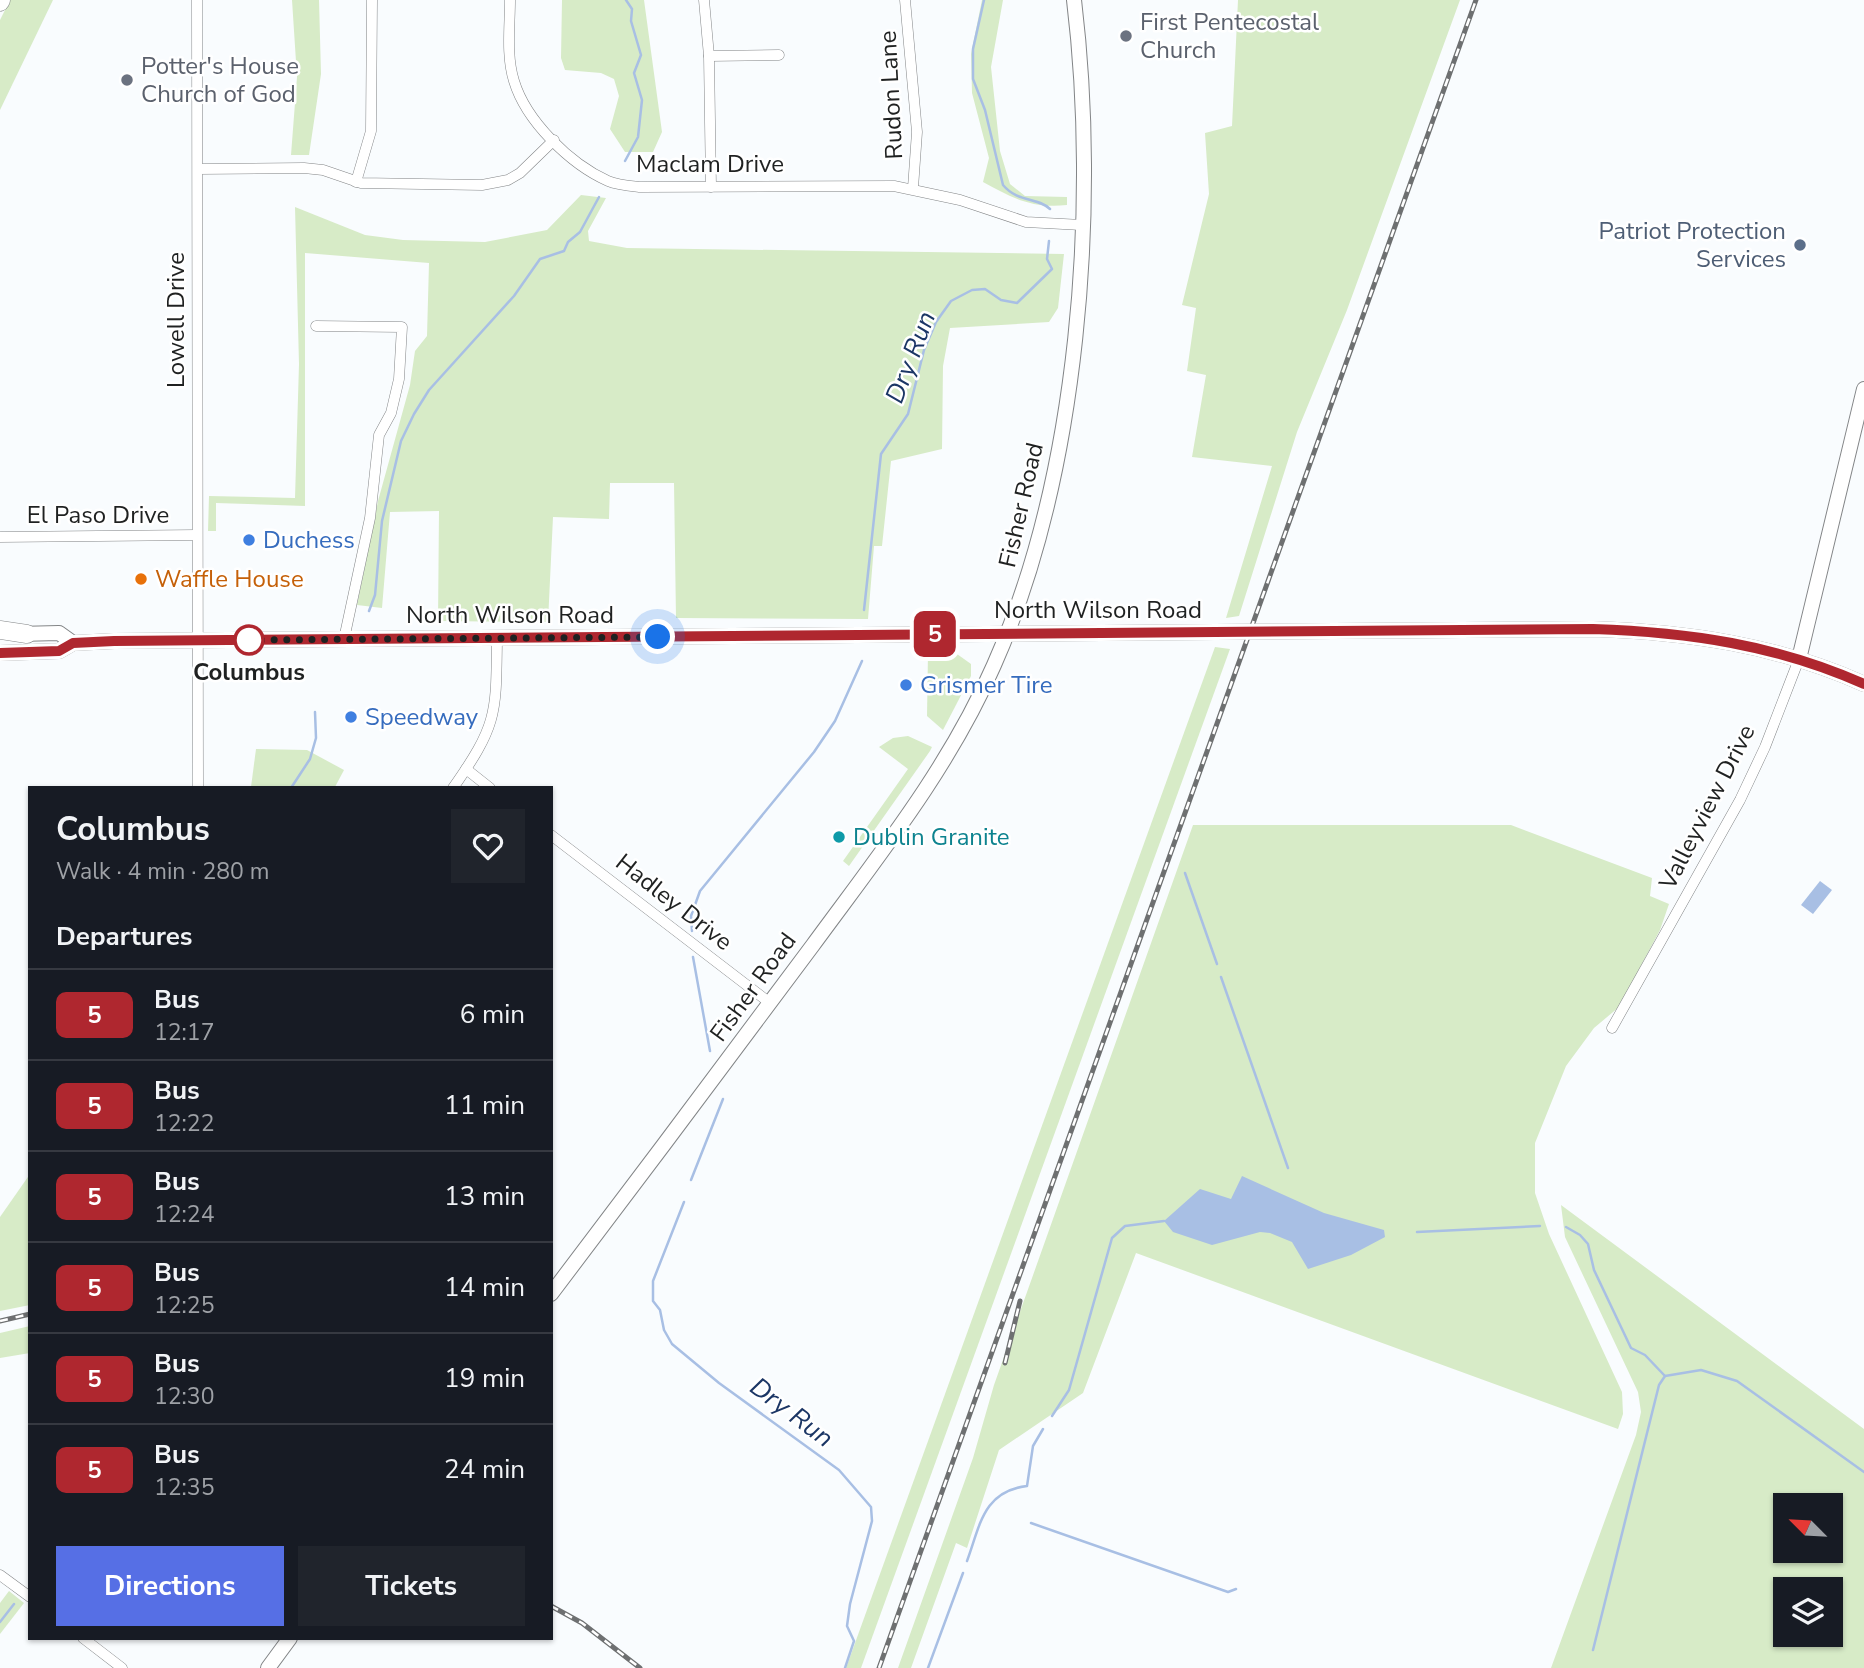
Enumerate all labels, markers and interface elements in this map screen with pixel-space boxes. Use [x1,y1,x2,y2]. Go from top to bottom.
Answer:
place label: First Pentecostal Church [1140,6,1319,66]
marker: First Pentecostal Church [1118,28,1134,44]
street label: Rudon Lane [872,30,910,160]
place label: Potter's House Church of God [141,50,299,110]
marker: Potter's House Church of God [119,72,135,88]
street label: Maclam Drive [636,148,784,180]
place label: Patriot Protection Services [1599,215,1786,275]
marker: Patriot Protection Services [1792,237,1808,253]
street label: Lowell Drive [160,252,192,388]
water label: Dry Run [877,306,944,408]
street label: Fisher Road [991,439,1051,571]
street label: El Paso Drive [27,499,169,531]
place label: Duchess [263,524,355,556]
marker: Duchess [241,532,257,548]
place label: Waffle House [155,563,304,595]
marker: Waffle House [133,571,149,587]
street label: North Wilson Road [994,594,1202,626]
street label: North Wilson Road [406,599,614,631]
line badge: 5 [912,611,958,657]
text: 5 [928,618,942,650]
your location [640,619,675,654]
marker: Columbus [234,625,264,655]
place label: Columbus [193,656,305,688]
place label: Grismer Tire [920,669,1052,701]
marker: Grismer Tire [898,677,914,693]
place label: Speedway [365,701,479,733]
marker: Speedway [343,709,359,725]
street label: Valleyview Drive [1651,719,1762,896]
text: Columbus [56,807,210,852]
button: heart [451,809,525,883]
place label: Dublin Granite [853,821,1010,853]
marker: Dublin Granite [831,829,847,845]
street label: Hadley Drive [609,846,739,958]
text: Walk · 4 min · 280 m [56,856,269,887]
text: Departures [56,919,192,954]
street label: Fisher Road [703,926,803,1048]
text: Bus [154,982,200,1017]
text: 6 min [460,997,525,1032]
text: 5 [87,999,102,1031]
text: 12:17 [154,1017,214,1048]
text: Bus [154,1073,200,1108]
text: 11 min [444,1088,525,1123]
text: 5 [87,1090,102,1122]
text: 12:22 [154,1108,214,1139]
text: Bus [154,1164,200,1199]
text: 13 min [444,1179,525,1214]
text: 5 [87,1181,102,1213]
text: 12:24 [154,1199,214,1230]
text: Bus [154,1255,200,1290]
text: 14 min [444,1270,525,1305]
text: 5 [87,1272,102,1304]
text: 12:25 [154,1290,214,1321]
text: Bus [154,1346,200,1381]
text: 19 min [444,1361,525,1396]
text: 5 [87,1363,102,1395]
water label: Dry Run [743,1369,841,1455]
text: 12:30 [154,1381,214,1412]
text: Bus [154,1437,200,1472]
text: 24 min [444,1452,525,1487]
text: 5 [87,1454,102,1486]
text: 12:35 [154,1472,214,1503]
north arrow [1773,1493,1843,1563]
map controls [1773,1493,1843,1647]
button: Directions [56,1546,284,1626]
button: Tickets [298,1546,525,1626]
button: layers [1773,1577,1843,1647]

